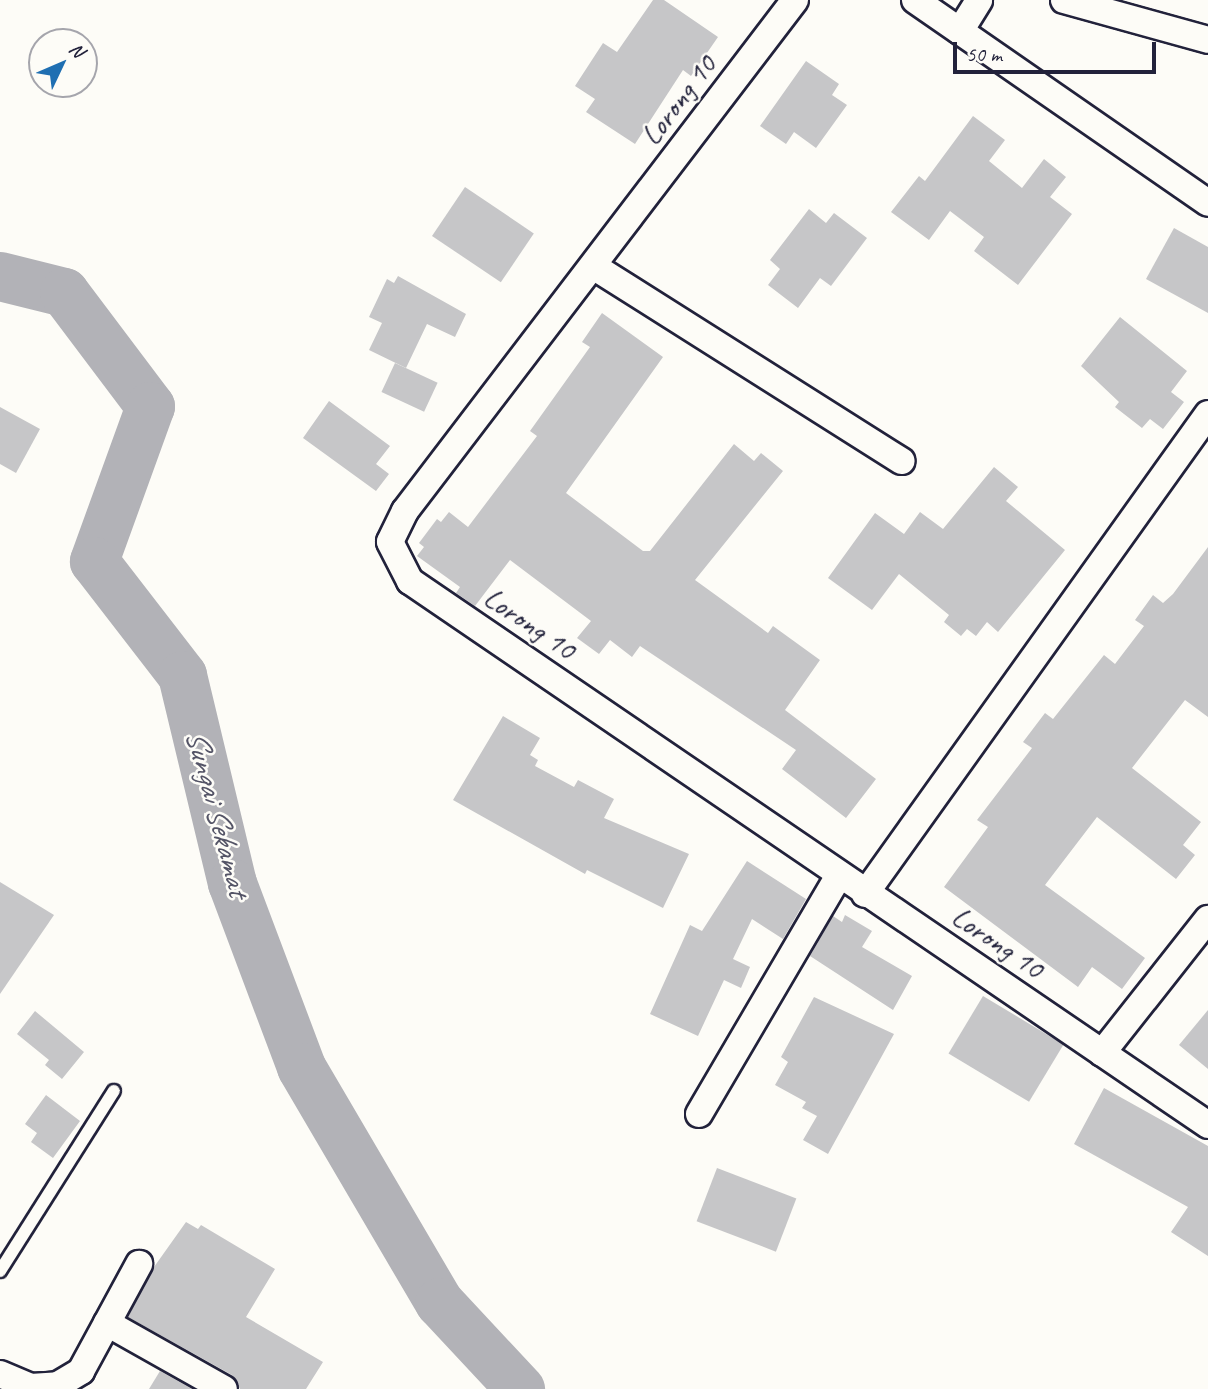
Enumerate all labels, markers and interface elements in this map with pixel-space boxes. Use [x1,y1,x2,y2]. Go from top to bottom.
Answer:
north arrow [28,28,98,98]
scale bar [956,28,1159,72]
text: N [64,37,89,62]
text: 50 m [966,41,1002,67]
street label: Lorong 10 [633,48,723,152]
street label: Lorong 10 [477,579,583,667]
water label: Sungai Sekamat [176,725,258,901]
street label: Lorong 10 [945,898,1051,986]

